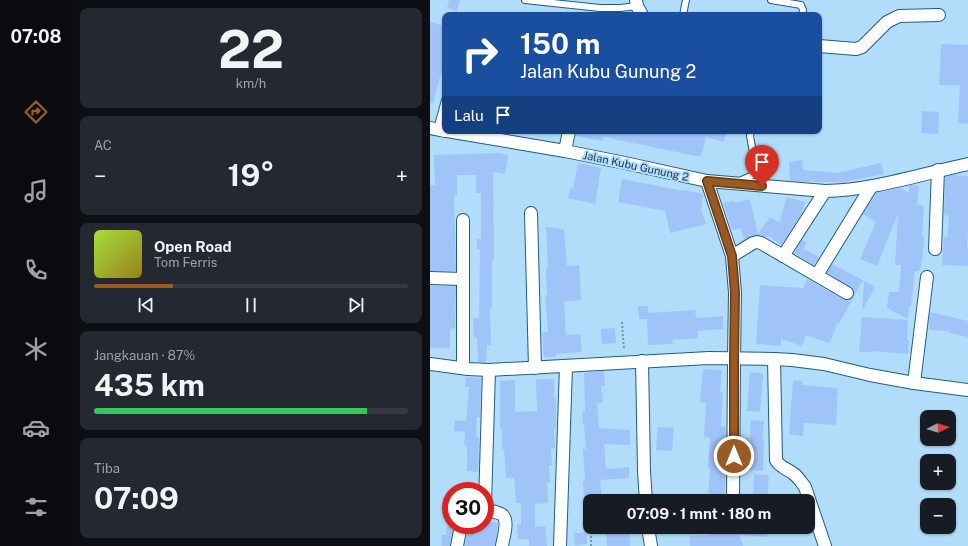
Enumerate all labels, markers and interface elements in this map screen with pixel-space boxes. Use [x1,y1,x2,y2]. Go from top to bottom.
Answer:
text: 22 [218,19,284,80]
text: 07:08 [10,26,62,47]
text: 150 m [520,27,600,60]
icon: right [454,28,506,80]
text: Jalan Kubu Gunung 2 [520,61,696,82]
text: km/h [236,76,266,91]
icon: directions [22,98,50,126]
icon: arrive [492,104,514,126]
text: Lalu [454,107,484,124]
text: AC [94,138,112,153]
pin [745,145,779,186]
street label: Jalan Kubu Gunung 2 [582,149,690,183]
icon: arrive [751,151,773,173]
text: 19° [228,157,274,193]
text: − [94,163,106,189]
text: + [396,163,408,189]
icon: music [22,177,50,205]
text: Open Road [154,238,232,255]
text: Tom Ferris [154,255,217,270]
icon: phone [22,256,50,284]
icon: previous [135,294,157,316]
icon: pause [240,294,262,316]
icon: next [345,294,367,316]
icon: climate [22,335,50,363]
text: Jangkauan · 87% [94,348,195,363]
text: 435 km [94,367,205,403]
north arrow [920,410,956,446]
map controls [920,410,956,534]
icon: car [22,414,50,442]
position arrow [713,435,755,477]
button: + [920,454,956,490]
text: Tiba [94,461,120,476]
text: 07:09 [94,480,179,516]
speed limit sign: 30 [442,482,494,534]
icon: filters [22,493,50,521]
button: − [920,498,956,534]
text: 07:09 · 1 mnt · 180 m [627,505,771,522]

